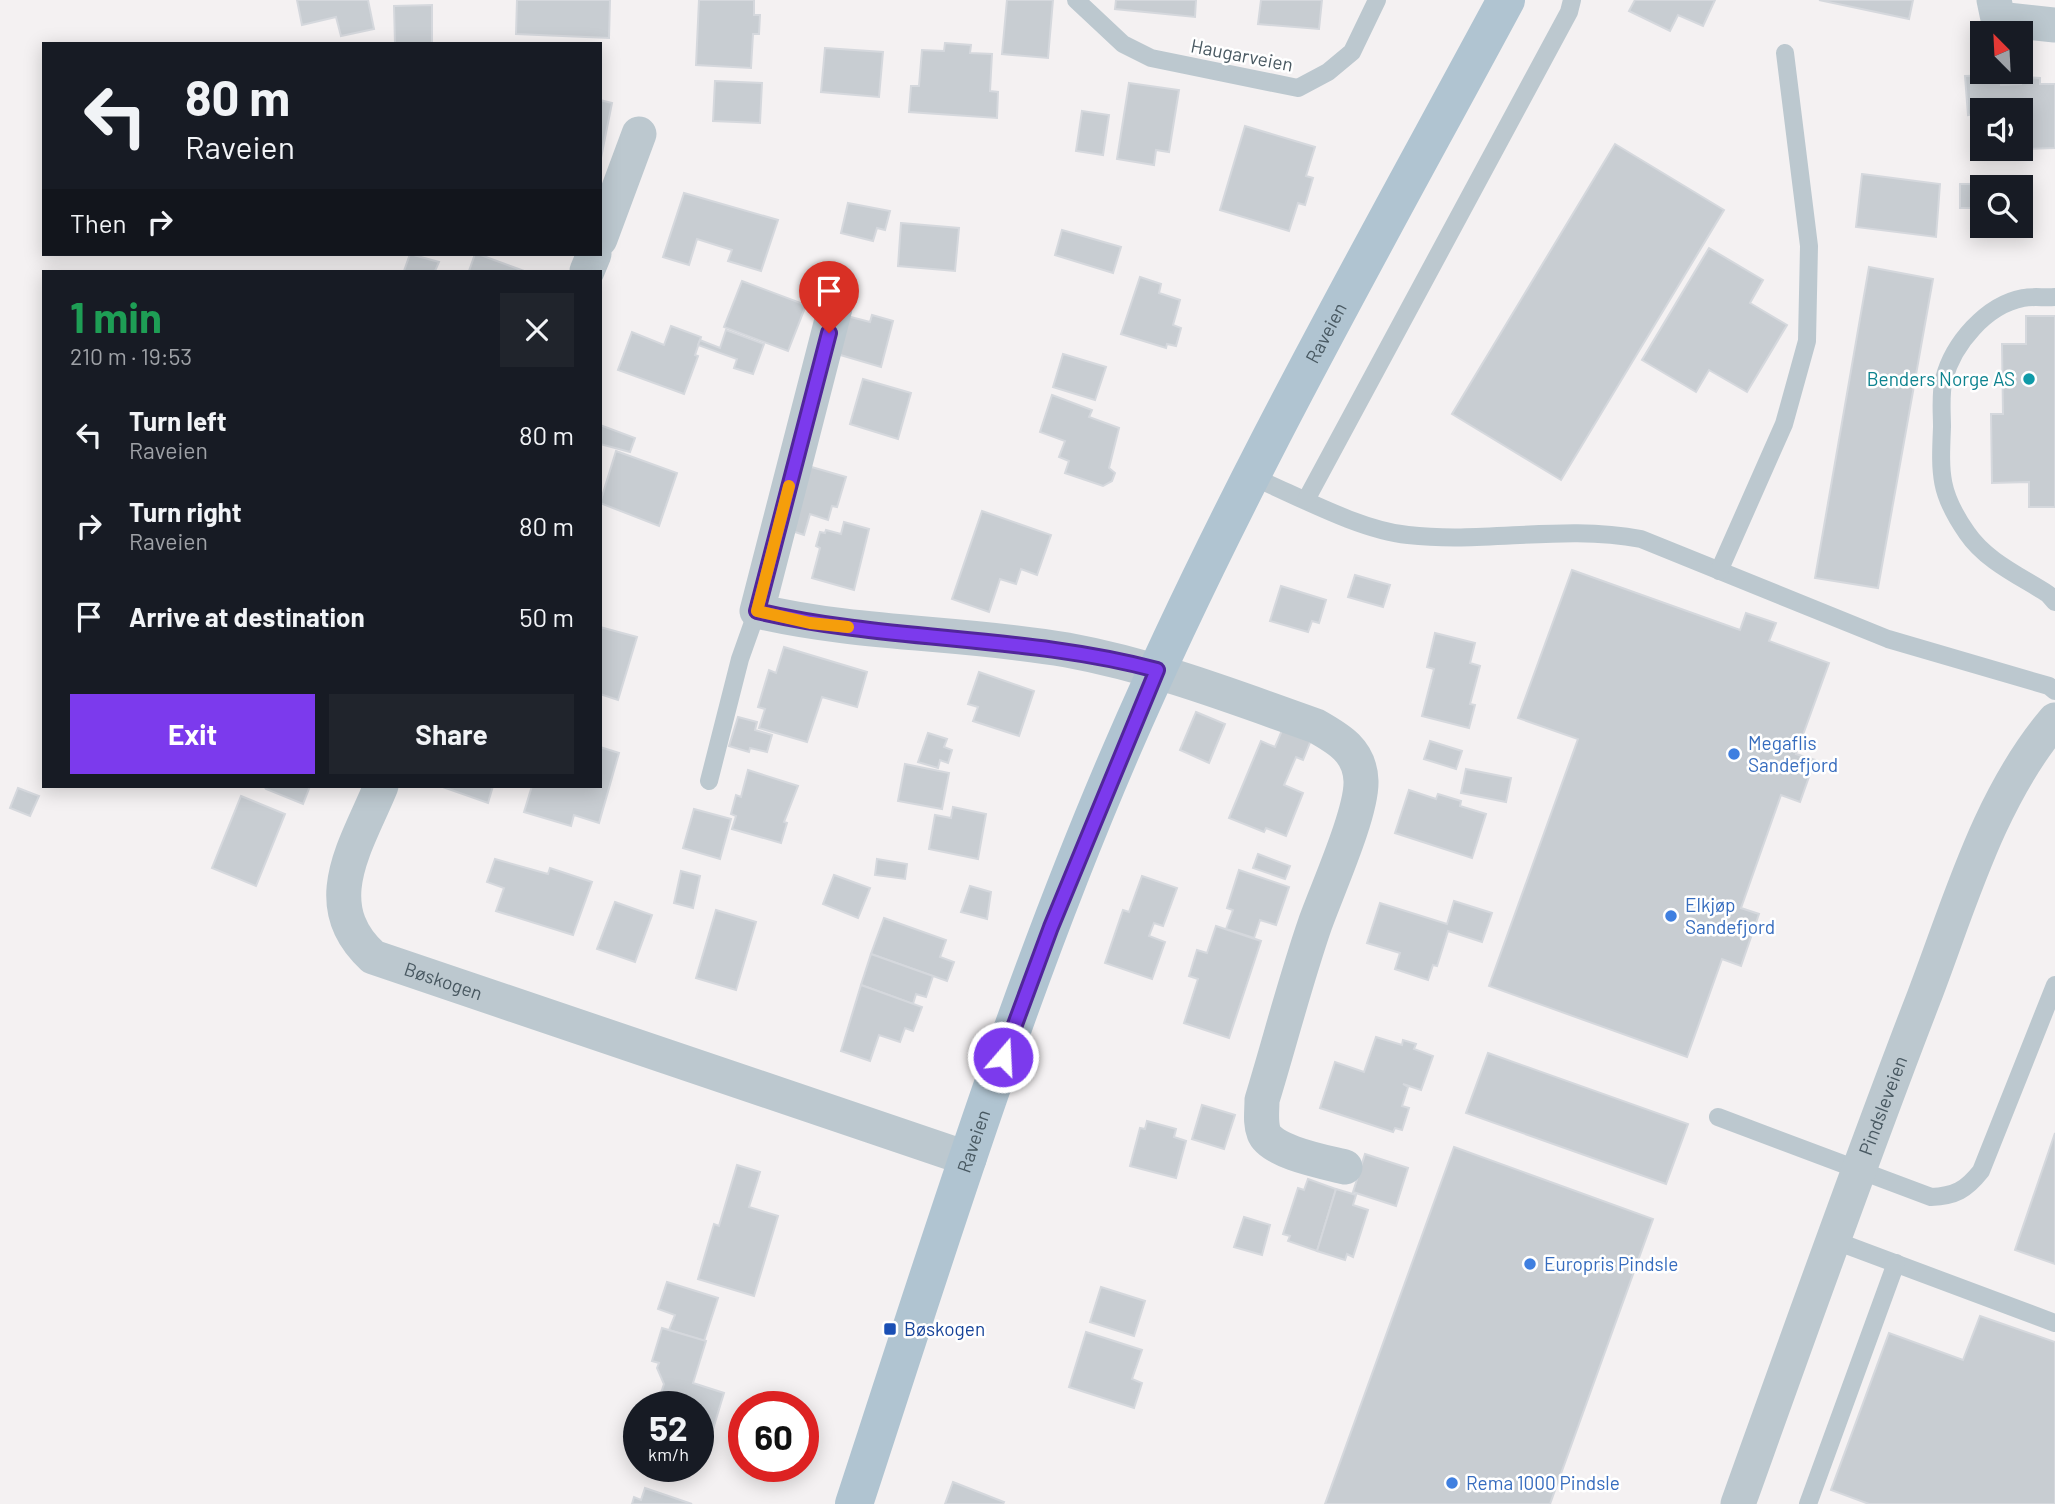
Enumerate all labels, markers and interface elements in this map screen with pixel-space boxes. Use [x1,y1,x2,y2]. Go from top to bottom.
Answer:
north arrow [1970,21,2034,84]
map controls [1970,21,2033,238]
street label: Haugarveien [1189,33,1295,76]
text: 80 m [185,67,290,126]
icon: left [70,70,161,161]
button: sound [1970,98,2033,161]
text: Raveien [185,127,295,165]
button: search [1970,175,2033,238]
icon: right [141,203,179,241]
text: Then [70,207,127,238]
pin [799,261,859,333]
icon: arrive [810,272,848,310]
text: 1 min [70,291,162,341]
button: close [500,293,574,367]
street label: Raveien [1300,298,1351,367]
text: 210 m · 19:53 [70,342,192,370]
place label: Benders Norge AS [1867,367,2015,390]
marker: Benders Norge AS [2021,371,2037,387]
text: Turn left [129,405,227,436]
icon: left [70,416,108,454]
text: 80 m [519,419,574,450]
text: Raveien [129,436,208,464]
text: Turn right [129,496,242,527]
icon: right [70,507,108,545]
text: 80 m [519,510,574,541]
text: Raveien [129,527,208,555]
icon: arrive [70,598,108,636]
text: Arrive at destination [129,601,365,632]
text: 50 m [519,601,574,632]
button: Exit [70,694,315,774]
button: Share [329,694,574,774]
place label: Megaflis Sandefjord [1748,731,1838,776]
marker: Megaflis Sandefjord [1726,746,1742,762]
place label: Elkjøp Sandefjord [1685,893,1775,938]
marker: Elkjøp Sandefjord [1663,908,1679,924]
street label: Bøskogen [401,956,486,1004]
position arrow [966,1020,1040,1094]
street label: Pindsleveien [1853,1053,1911,1158]
street label: Raveien [951,1106,994,1176]
place label: Europris Pindsle [1544,1252,1678,1275]
marker: Europris Pindsle [1522,1256,1538,1272]
place label: Bøskogen [904,1317,985,1340]
marker: Bøskogen [882,1321,898,1337]
speed limit sign: 60 [728,1391,819,1482]
text: 52 [649,1406,688,1448]
text: km/h [648,1443,689,1465]
place label: Rema 1000 Pindsle [1466,1471,1620,1494]
marker: Rema 1000 Pindsle [1444,1475,1460,1491]

